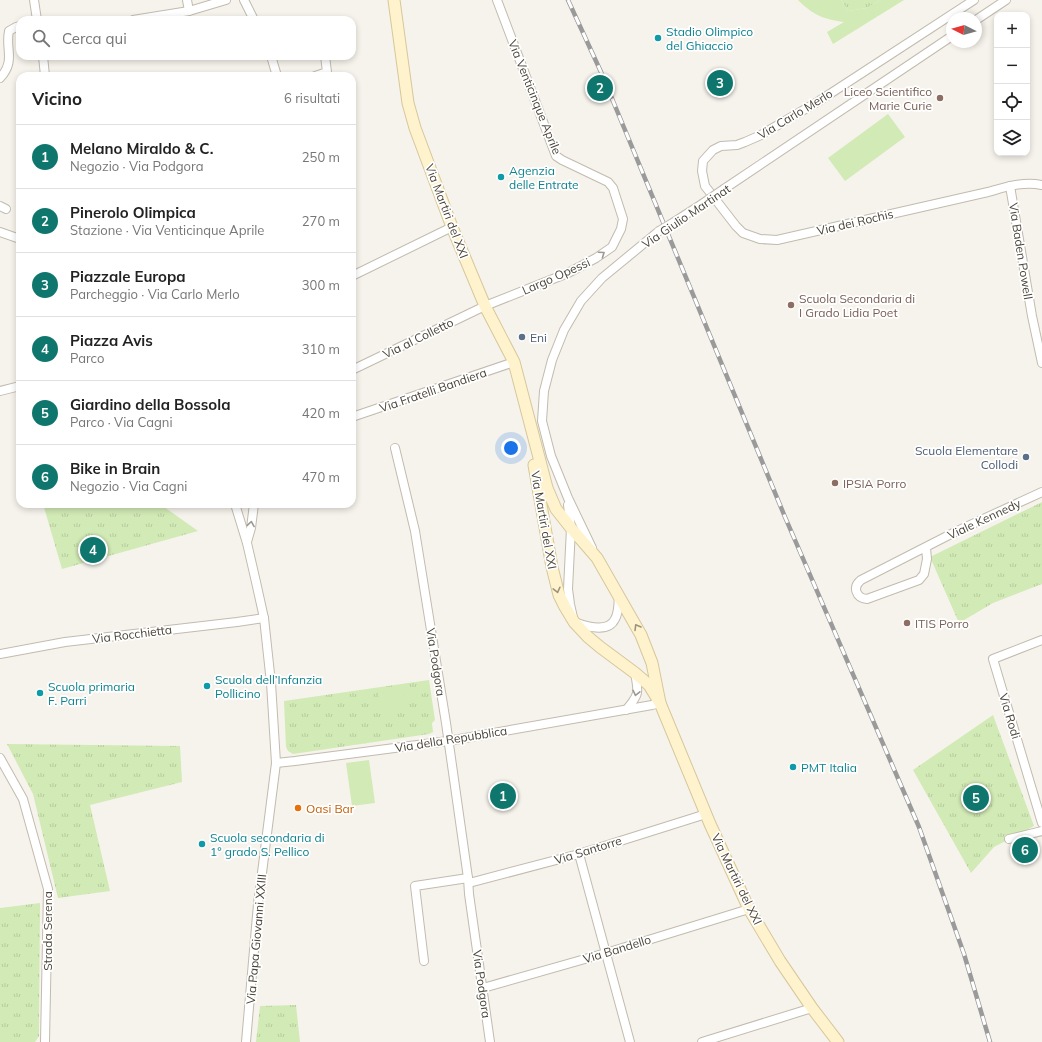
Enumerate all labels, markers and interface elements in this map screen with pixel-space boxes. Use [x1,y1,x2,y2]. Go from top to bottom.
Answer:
north arrow [946,12,982,48]
map controls [994,12,1030,156]
button: + [994,12,1030,48]
search box [16,16,356,60]
place label: Stadio Olimpico del Ghiaccio [666,24,753,53]
icon: search [30,27,52,49]
text: Cerca qui [62,29,127,48]
marker: Stadio Olimpico del Ghiaccio [653,33,663,43]
street label: Via Venticinque Aprile [505,38,565,156]
button: − [994,48,1030,84]
pin: 3 [707,68,733,98]
pin: 2 [587,73,613,103]
place label: Liceo Scientifico Marie Curie [844,84,932,113]
button: locate [994,84,1030,120]
street label: Via Carlo Merlo [755,86,835,142]
text: Vicino [32,88,82,109]
text: 6 risultati [284,90,340,106]
marker: Liceo Scientifico Marie Curie [935,93,945,103]
button: layers [994,120,1030,156]
text: Melano Miraldo & C. [70,139,213,158]
text: 1 [41,149,49,165]
text: 250 m [302,149,340,165]
text: Negozio · Via Podgora [70,158,204,174]
street label: Via Martiri del XXI [422,162,472,260]
place label: Agenzia delle Entrate [509,163,579,192]
marker: Agenzia delle Entrate [496,172,506,182]
street label: Via Giulio Martinat [639,181,733,251]
street label: Via Baden Powell [1006,202,1036,300]
text: Pinerolo Olimpica [70,203,196,222]
street label: Via dei Rochis [815,206,895,238]
text: 2 [41,213,49,229]
text: 270 m [302,213,340,229]
text: Stazione · Via Venticinque Aprile [70,222,264,238]
one-way arrow [598,251,605,259]
street label: Largo Opessi [520,254,593,298]
text: Piazzale Europa [70,267,186,286]
text: 3 [41,277,49,293]
text: 300 m [302,277,340,293]
text: Parcheggio · Via Carlo Merlo [70,286,240,302]
place label: Scuola Secondaria di I Grado Lidia Poet [799,291,915,320]
marker: Scuola Secondaria di I Grado Lidia Poet [786,300,796,310]
street label: Via al Colletto [380,314,456,362]
place label: Eni [530,330,547,345]
text: Piazza Avis [70,331,153,350]
marker: Eni [517,332,527,342]
text: 4 [41,341,49,357]
text: 310 m [302,341,340,357]
text: Parco [70,350,104,366]
street label: Via Fratelli Bandiera [377,365,489,415]
text: Giardino della Bossola [70,395,230,414]
text: 5 [41,405,49,421]
text: 420 m [302,405,340,421]
text: Parco · Via Cagni [70,414,173,430]
your location [501,438,521,458]
place label: Scuola Elementare Collodi [915,443,1018,472]
marker: Scuola Elementare Collodi [1021,452,1031,462]
text: Bike in Brain [70,459,160,478]
text: 6 [41,469,49,485]
text: 470 m [302,469,340,485]
street label: Via Martiri del XXI [528,470,560,570]
place label: IPSIA Porro [843,476,906,491]
text: Negozio · Via Cagni [70,478,187,494]
marker: IPSIA Porro [830,478,840,488]
street label: Viale Kennedy [945,495,1024,543]
one-way arrow [247,521,255,527]
pin: 4 [80,535,106,565]
one-way arrow [553,586,561,593]
place label: ITIS Porro [915,616,969,631]
marker: ITIS Porro [902,618,912,628]
street label: Via Rocchietta [91,622,173,646]
one-way arrow [634,624,641,631]
street label: Via Podgora [423,627,449,697]
place label: Scuola dell’Infanzia Pollicino [215,672,322,701]
place label: Scuola primaria F. Parri [48,679,135,708]
marker: Scuola dell’Infanzia Pollicino [202,681,212,691]
marker: Scuola primaria F. Parri [35,688,45,698]
one-way arrow [633,690,641,697]
street label: Via Rodi [996,692,1024,741]
street label: Via della Repubblica [394,723,508,755]
place label: PMT Italia [801,760,857,775]
marker: PMT Italia [788,762,798,772]
pin: 1 [490,781,516,811]
pin: 5 [963,783,989,813]
place label: Oasi Bar [306,801,355,816]
marker: Oasi Bar [293,803,303,813]
place label: Scuola secondaria di 1° grado S. Pellico [210,830,325,859]
street label: Via Martiri del XXI [708,831,766,927]
street label: Via Santorre [553,833,623,867]
pin: 6 [1012,835,1038,865]
marker: Scuola secondaria di 1° grado S. Pellico [197,839,207,849]
street label: Via Papa Giovanni XXIII [243,873,269,1005]
street label: Strada Serena [40,891,55,971]
street label: Via Bandello [581,932,653,966]
street label: Via Podgora [470,949,494,1019]

